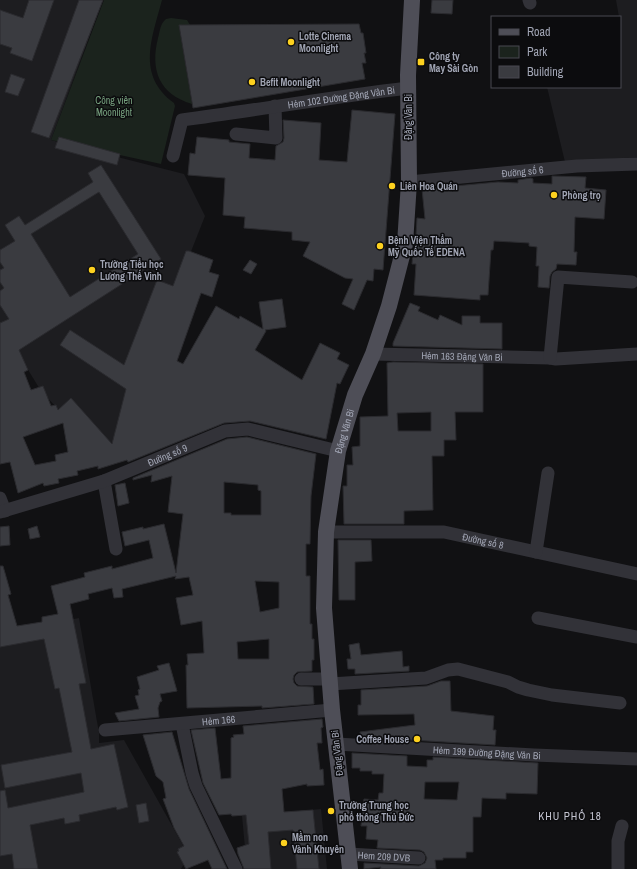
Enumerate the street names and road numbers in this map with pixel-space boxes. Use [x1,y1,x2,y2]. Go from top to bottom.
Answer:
street label: Hẻm 102 Đường Đặng Vân Bi [287,83,396,111]
street label: Đặng Văn Bi [402,94,415,140]
street label: Đường số 6 [501,163,544,180]
street label: Hẻm 163 Đặng Văn Bi [421,349,503,363]
street label: Đặng Văn Bi [331,407,357,455]
street label: Đường số 9 [145,441,190,469]
street label: Đường số 8 [461,530,505,551]
street label: Hẻm 166 [201,712,236,728]
street label: Đặng Văn Bi [328,729,346,777]
street label: Hẻm 199 Đường Đặng Văn Bi [433,743,541,762]
street label: Hem 209 DVB [357,848,411,864]

